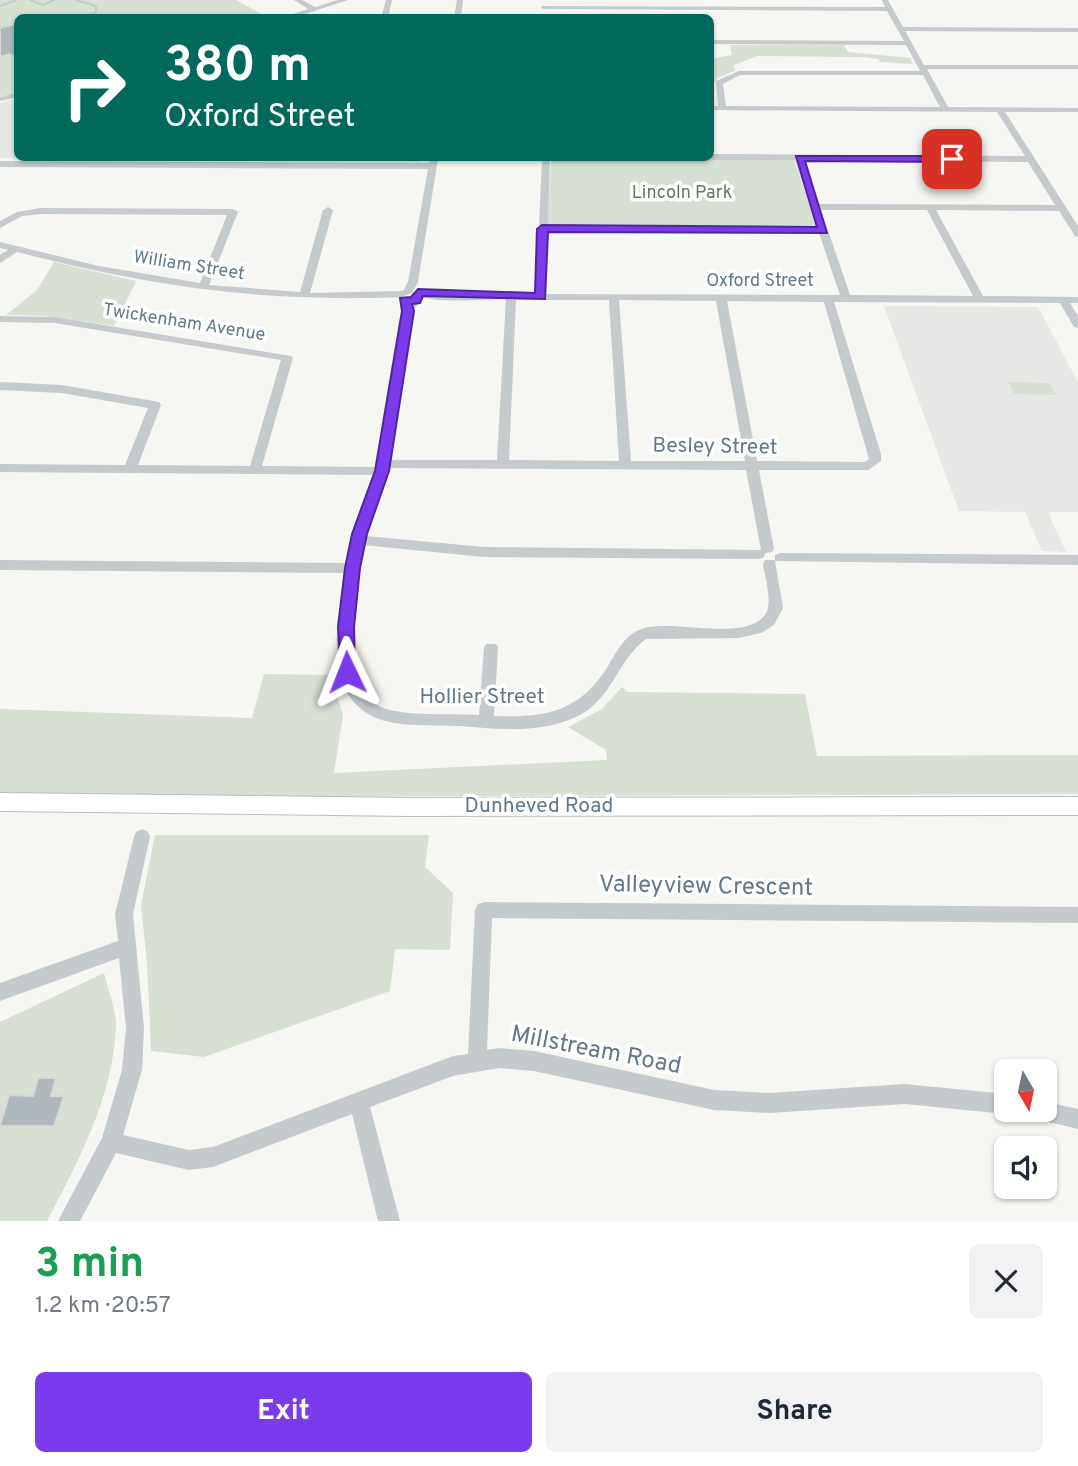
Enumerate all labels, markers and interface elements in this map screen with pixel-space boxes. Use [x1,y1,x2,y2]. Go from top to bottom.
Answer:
text: 380 m [164,37,311,99]
icon: right [49,42,140,133]
text: Oxford Street [164,98,356,138]
pin [922,129,982,189]
icon: arrive [933,140,971,178]
park label: Lincoln Park [632,182,732,205]
street label: William Street [132,246,246,286]
street label: Oxford Street [706,270,814,293]
street label: Twickenham Avenue [101,299,267,347]
street label: Besley Street [652,432,778,462]
position arrow [310,635,384,709]
street label: Hollier Street [419,684,545,711]
street label: Dunheved Road [465,793,613,820]
street label: Valleyview Crescent [599,870,813,904]
street label: Millstream Road [508,1020,684,1082]
north arrow [994,1059,1057,1122]
map controls [994,1059,1057,1199]
button: sound [994,1136,1057,1199]
text: 3 min [35,1239,144,1292]
button: close [969,1244,1043,1318]
text: 1.2 km · 20:57 [35,1292,171,1321]
button: Exit [35,1372,532,1452]
button: Share [546,1372,1043,1452]

